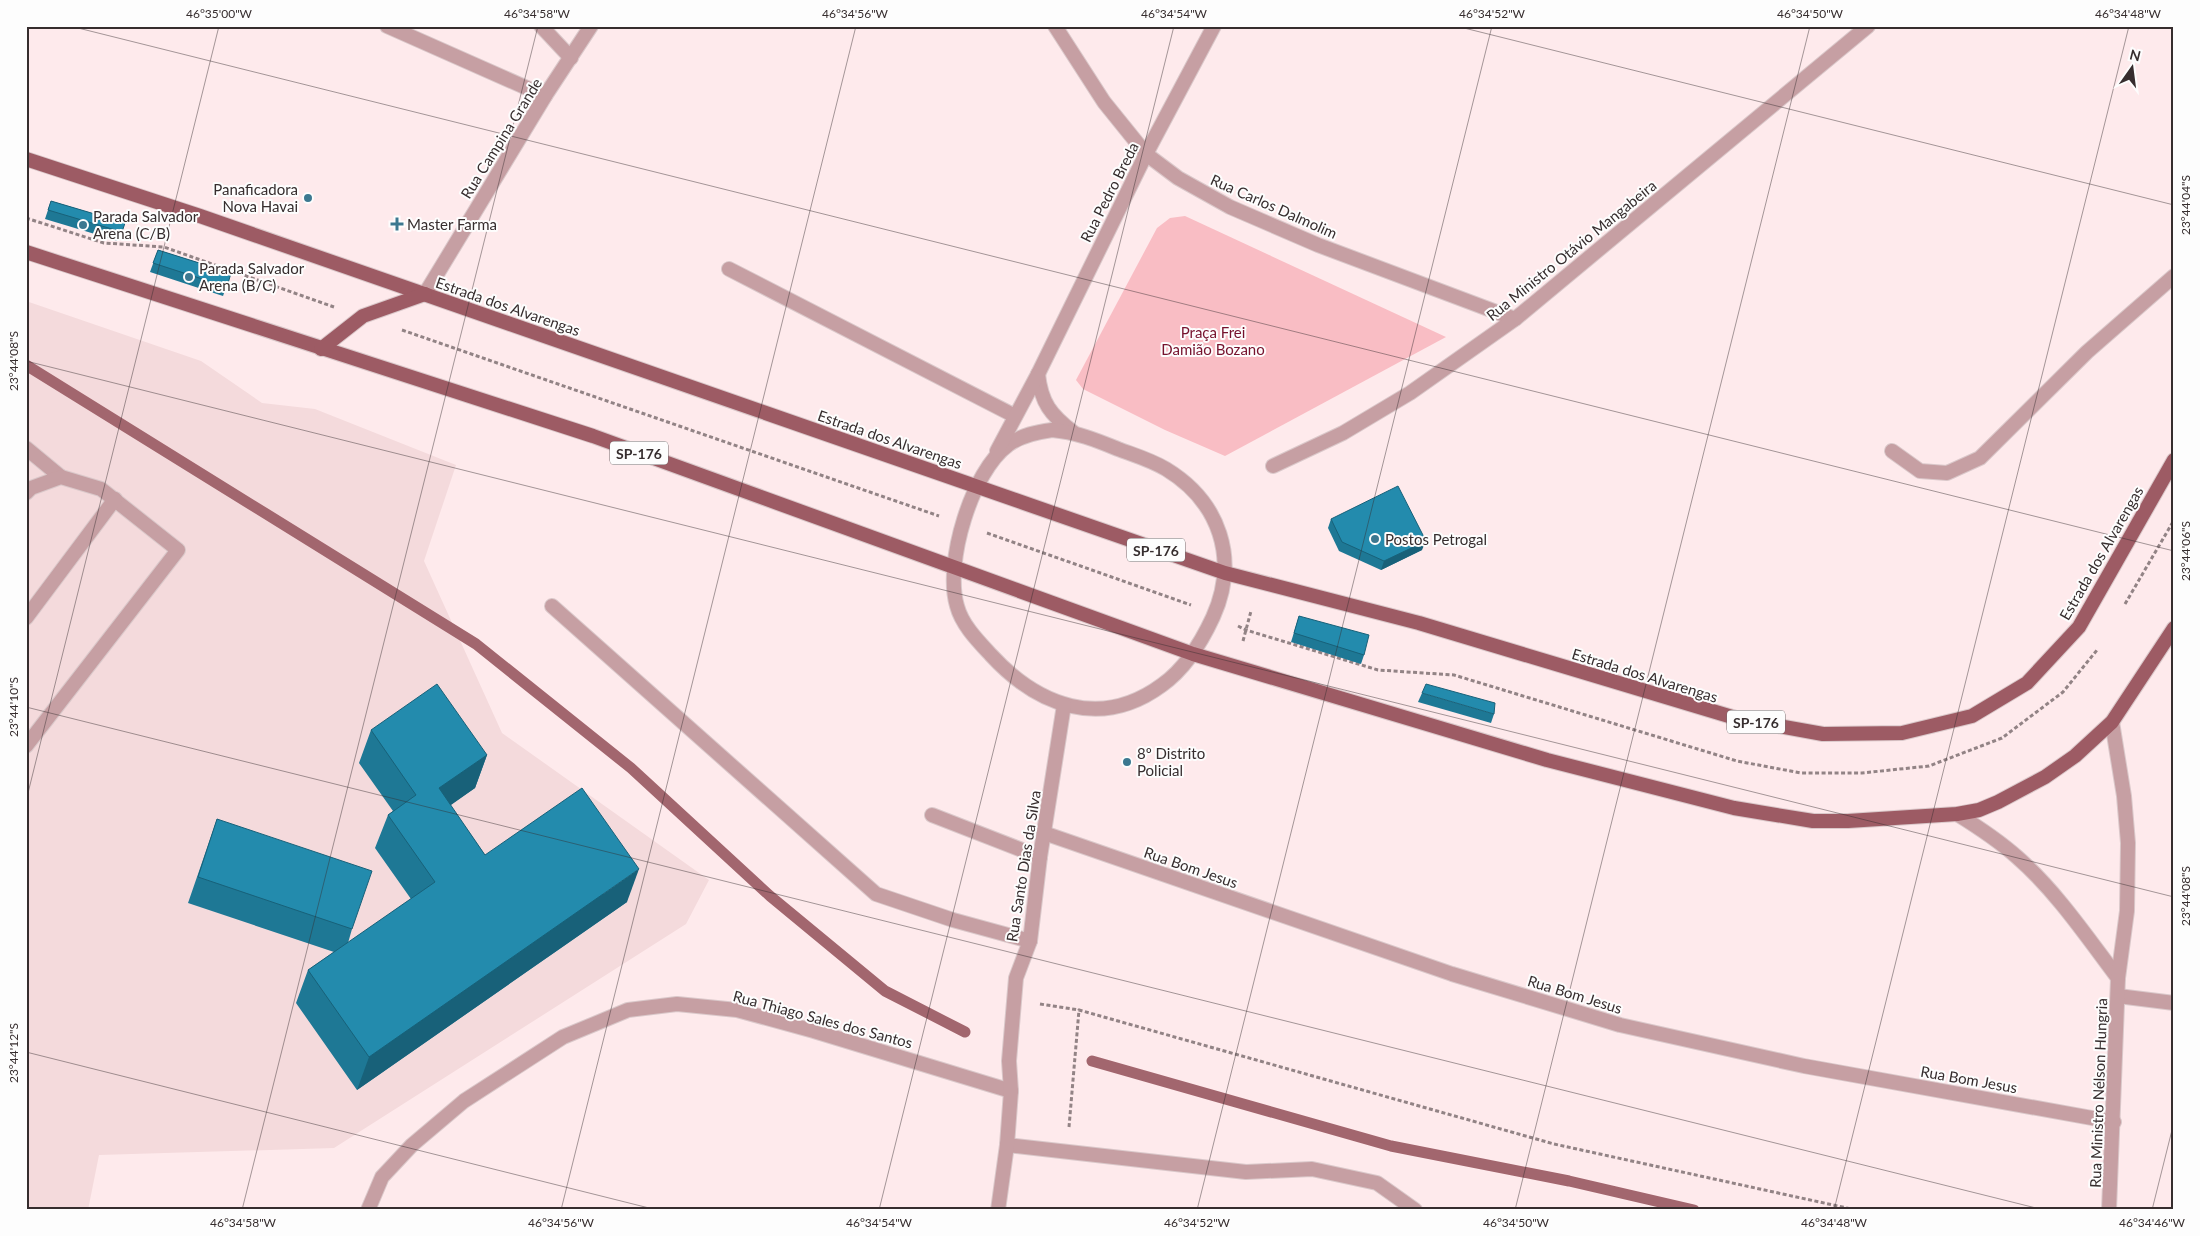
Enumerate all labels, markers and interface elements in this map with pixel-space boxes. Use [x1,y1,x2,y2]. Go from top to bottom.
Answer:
text: 46°35'00"W [186,6,253,21]
text: 46°34'58"W [504,6,571,21]
text: 46°34'56"W [822,6,889,21]
text: 46°34'54"W [1141,6,1208,21]
text: 46°34'52"W [1459,6,1526,21]
text: 46°34'50"W [1777,6,1844,21]
text: 46°34'48"W [2095,6,2162,21]
north arrow [2108,42,2158,92]
text: N [2128,45,2143,64]
street label: Rua Campina Grande [457,74,545,202]
street label: Rua Pedro Breda [1076,139,1142,245]
street label: Rua Carlos Dalmolim [1208,170,1340,242]
text: 23°44'04"S [2178,175,2193,235]
street label: Rua Ministro Otávio Mangabeira [1482,176,1660,324]
place label: Panaficadora Nova Havai [213,180,298,215]
marker: Panaficadora Nova Havai [302,192,314,204]
place label: Parada Salvador Arena (C/B) [93,207,199,242]
place label: Master Farma [407,215,497,233]
marker: Master Farma [391,218,403,230]
marker: Parada Salvador Arena (C/B) [77,219,89,231]
place label: Parada Salvador Arena (B/C) [199,259,305,294]
marker: Parada Salvador Arena (B/C) [183,271,195,283]
street label: Estrada dos Alvarengas [433,273,583,339]
park label: Praça Frei Damião Bozano [1161,323,1265,358]
text: 23°44'08"S [6,331,21,391]
street label: Estrada dos Alvarengas [815,406,965,472]
road number: SP-176 [610,442,668,464]
street label: Estrada dos Alvarengas [2055,483,2147,623]
text: 23°44'06"S [2178,521,2193,581]
place label: Postos Petrogal [1385,530,1487,548]
marker: Postos Petrogal [1369,533,1381,545]
road number: SP-176 [1127,538,1185,562]
street label: Estrada dos Alvarengas [1570,644,1720,706]
text: 23°44'10"S [6,677,21,737]
road number: SP-176 [1727,710,1785,734]
place label: 8º Distrito Policial [1137,744,1205,779]
marker: 8º Distrito Policial [1121,756,1133,768]
street label: Rua Santo Dias da Silva [1002,789,1044,943]
street label: Rua Bom Jesus [1142,843,1240,891]
text: 23°44'08"S [2178,866,2193,926]
street label: Rua Bom Jesus [1526,971,1624,1017]
street label: Rua Thiago Sales dos Santos [731,986,915,1052]
street label: Rua Ministro Nélson Hungria [2086,998,2110,1188]
text: 23°44'12"S [6,1023,21,1083]
street label: Rua Bom Jesus [1919,1062,2019,1096]
text: 46°34'58"W [210,1215,277,1230]
text: 46°34'56"W [528,1215,595,1230]
text: 46°34'54"W [846,1215,913,1230]
text: 46°34'52"W [1164,1215,1231,1230]
text: 46°34'50"W [1483,1215,1550,1230]
text: 46°34'48"W [1801,1215,1868,1230]
text: 46°34'46"W [2119,1215,2186,1230]

